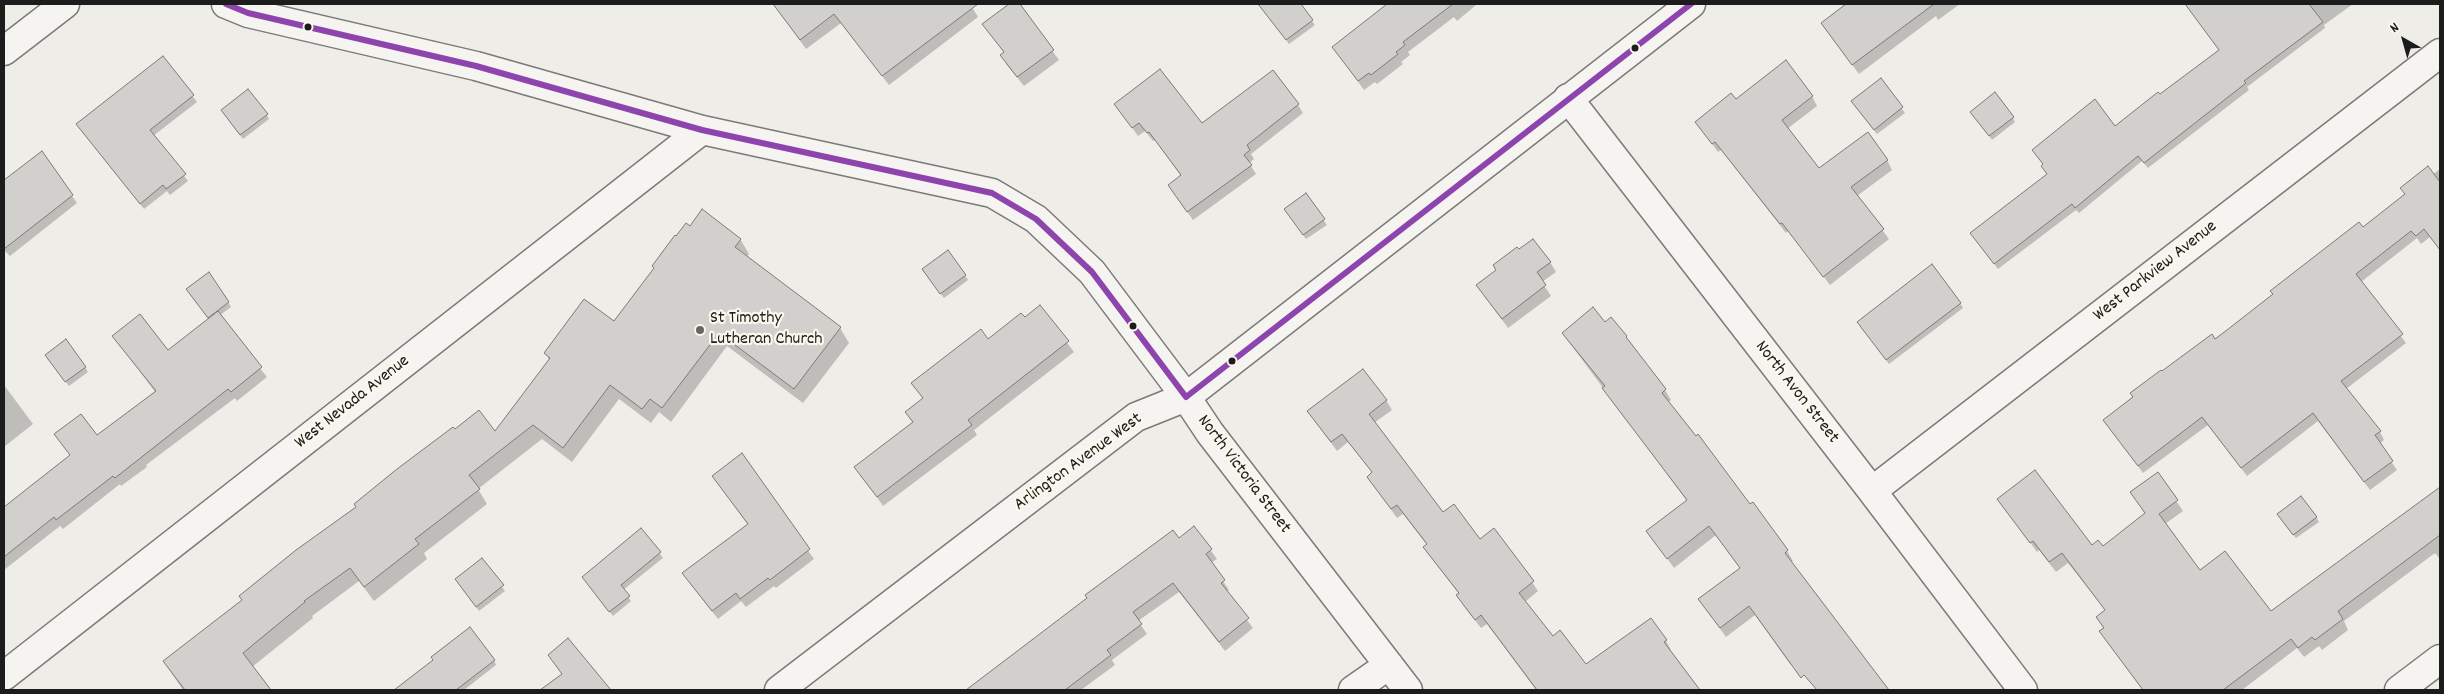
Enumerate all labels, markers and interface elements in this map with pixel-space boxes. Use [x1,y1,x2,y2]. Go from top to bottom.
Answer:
north arrow [2379,15,2429,65]
text: N [2386,18,2404,38]
unlabelled marker [303,22,313,32]
unlabelled marker [1630,43,1640,53]
street label: West Parkview Avenue [2090,217,2222,327]
place label: St Timothy Lutheran Church [710,309,823,352]
unlabelled marker [1128,321,1138,331]
marker: St Timothy Lutheran Church [694,324,706,336]
street label: North Avon Street [1749,337,1843,449]
street label: West Nevada Avenue [291,352,415,454]
unlabelled marker [1227,356,1237,366]
street label: Arlington Avenue West [1011,409,1147,517]
street label: North Victoria Street [1191,412,1295,538]

